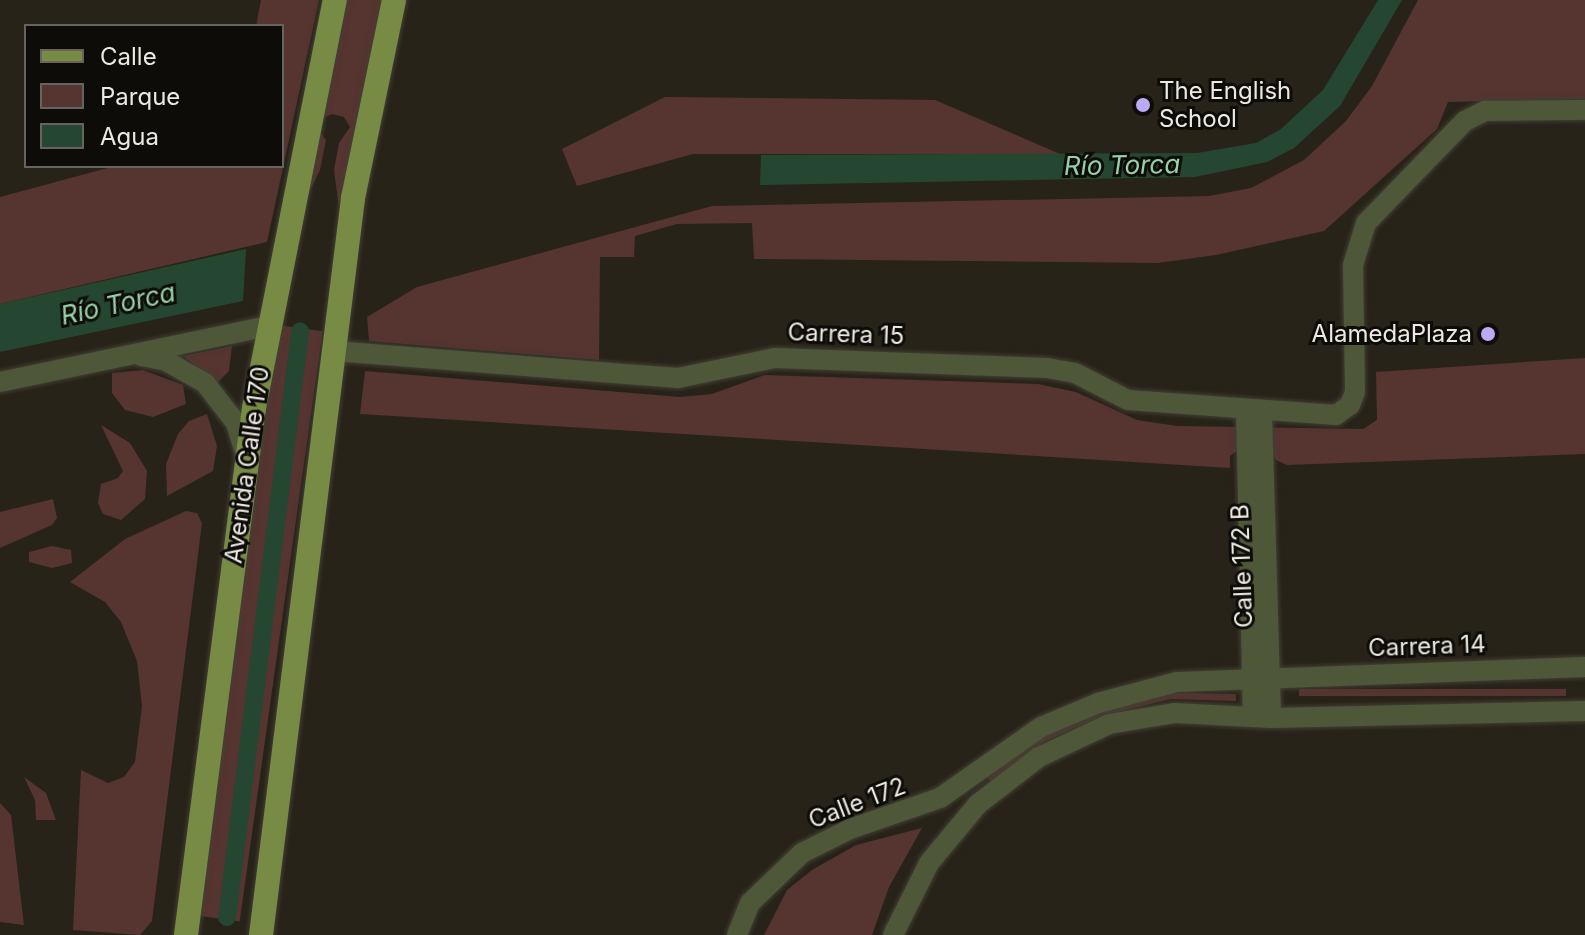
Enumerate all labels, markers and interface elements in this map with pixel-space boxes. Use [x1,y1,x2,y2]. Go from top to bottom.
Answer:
legend [24,24,284,168]
text: Calle [100,42,157,71]
place label: The English School [1159,77,1291,133]
text: Parque [100,82,180,111]
marker: The English School [1134,96,1152,114]
text: Agua [100,122,159,151]
water label: Río Torca [1063,148,1181,182]
water label: Río Torca [58,277,178,331]
street label: Carrera 15 [787,318,905,350]
place label: AlamedaPlaza [1312,320,1472,348]
marker: AlamedaPlaza [1479,325,1497,343]
street label: Avenida Calle 170 [219,365,275,565]
street label: Calle 172 B [1225,504,1259,628]
street label: Carrera 14 [1368,630,1486,662]
street label: Calle 172 [805,771,909,835]

